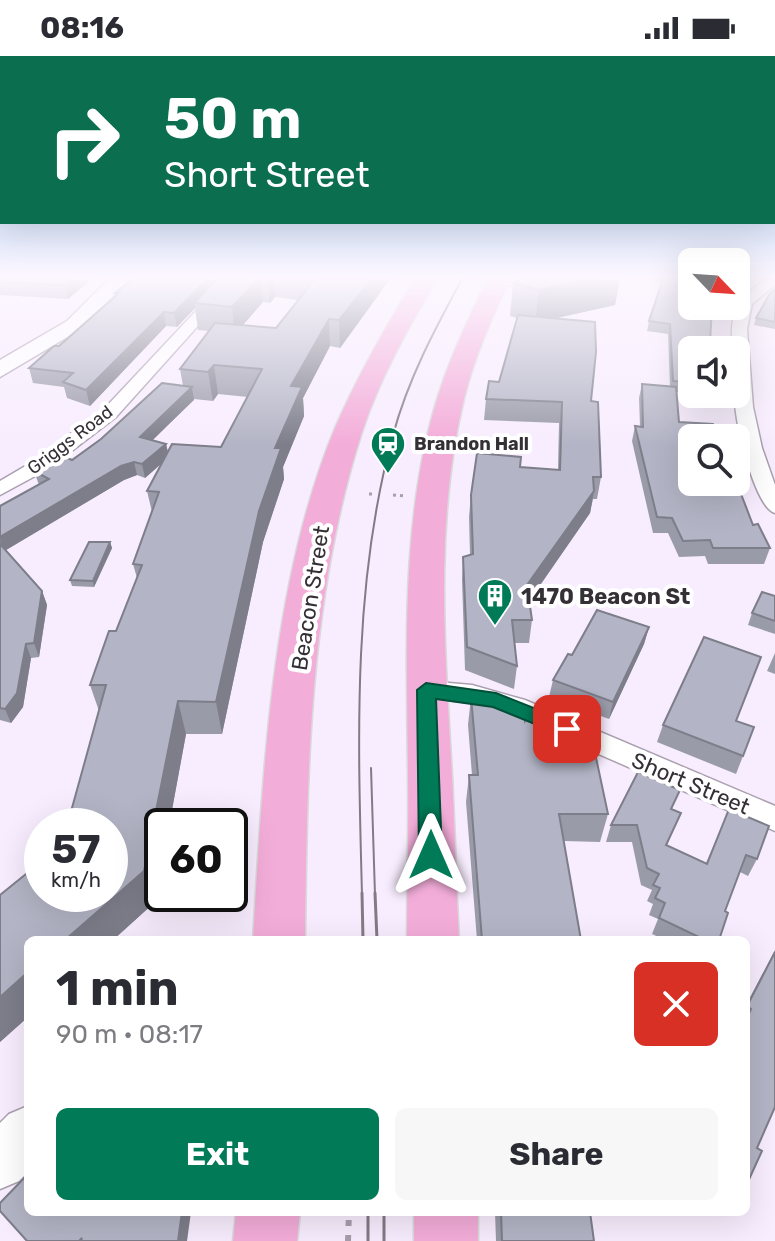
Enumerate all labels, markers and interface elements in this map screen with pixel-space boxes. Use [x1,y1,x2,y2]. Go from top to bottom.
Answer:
text: 08:16 [40,10,124,46]
text: 50 m [164,86,301,152]
icon: right [32,88,136,192]
text: Short Street [164,153,370,196]
north arrow [678,248,750,320]
map controls [678,248,750,496]
button: sound [678,336,750,408]
street label: Griggs Road [23,401,117,479]
button: search [678,424,750,496]
station icon: Brandon Hall [369,425,407,475]
place label: Brandon Hall [414,433,529,455]
street label: Beacon Street [286,523,335,672]
building icon: 1470 Beacon St [476,577,514,627]
place label: 1470 Beacon St [521,583,690,610]
pin [533,695,601,763]
icon: arrive [545,707,589,751]
street label: Short Street [628,746,754,821]
speed limit sign: 60 [144,808,248,912]
position arrow [389,813,473,897]
text: 57 [52,826,100,873]
text: km/h [51,868,101,892]
text: 1 min [56,960,179,1017]
button: close [634,962,718,1046]
text: 90 m · 08:17 [56,1019,203,1050]
button: Exit [56,1108,379,1200]
button: Share [395,1108,718,1200]

